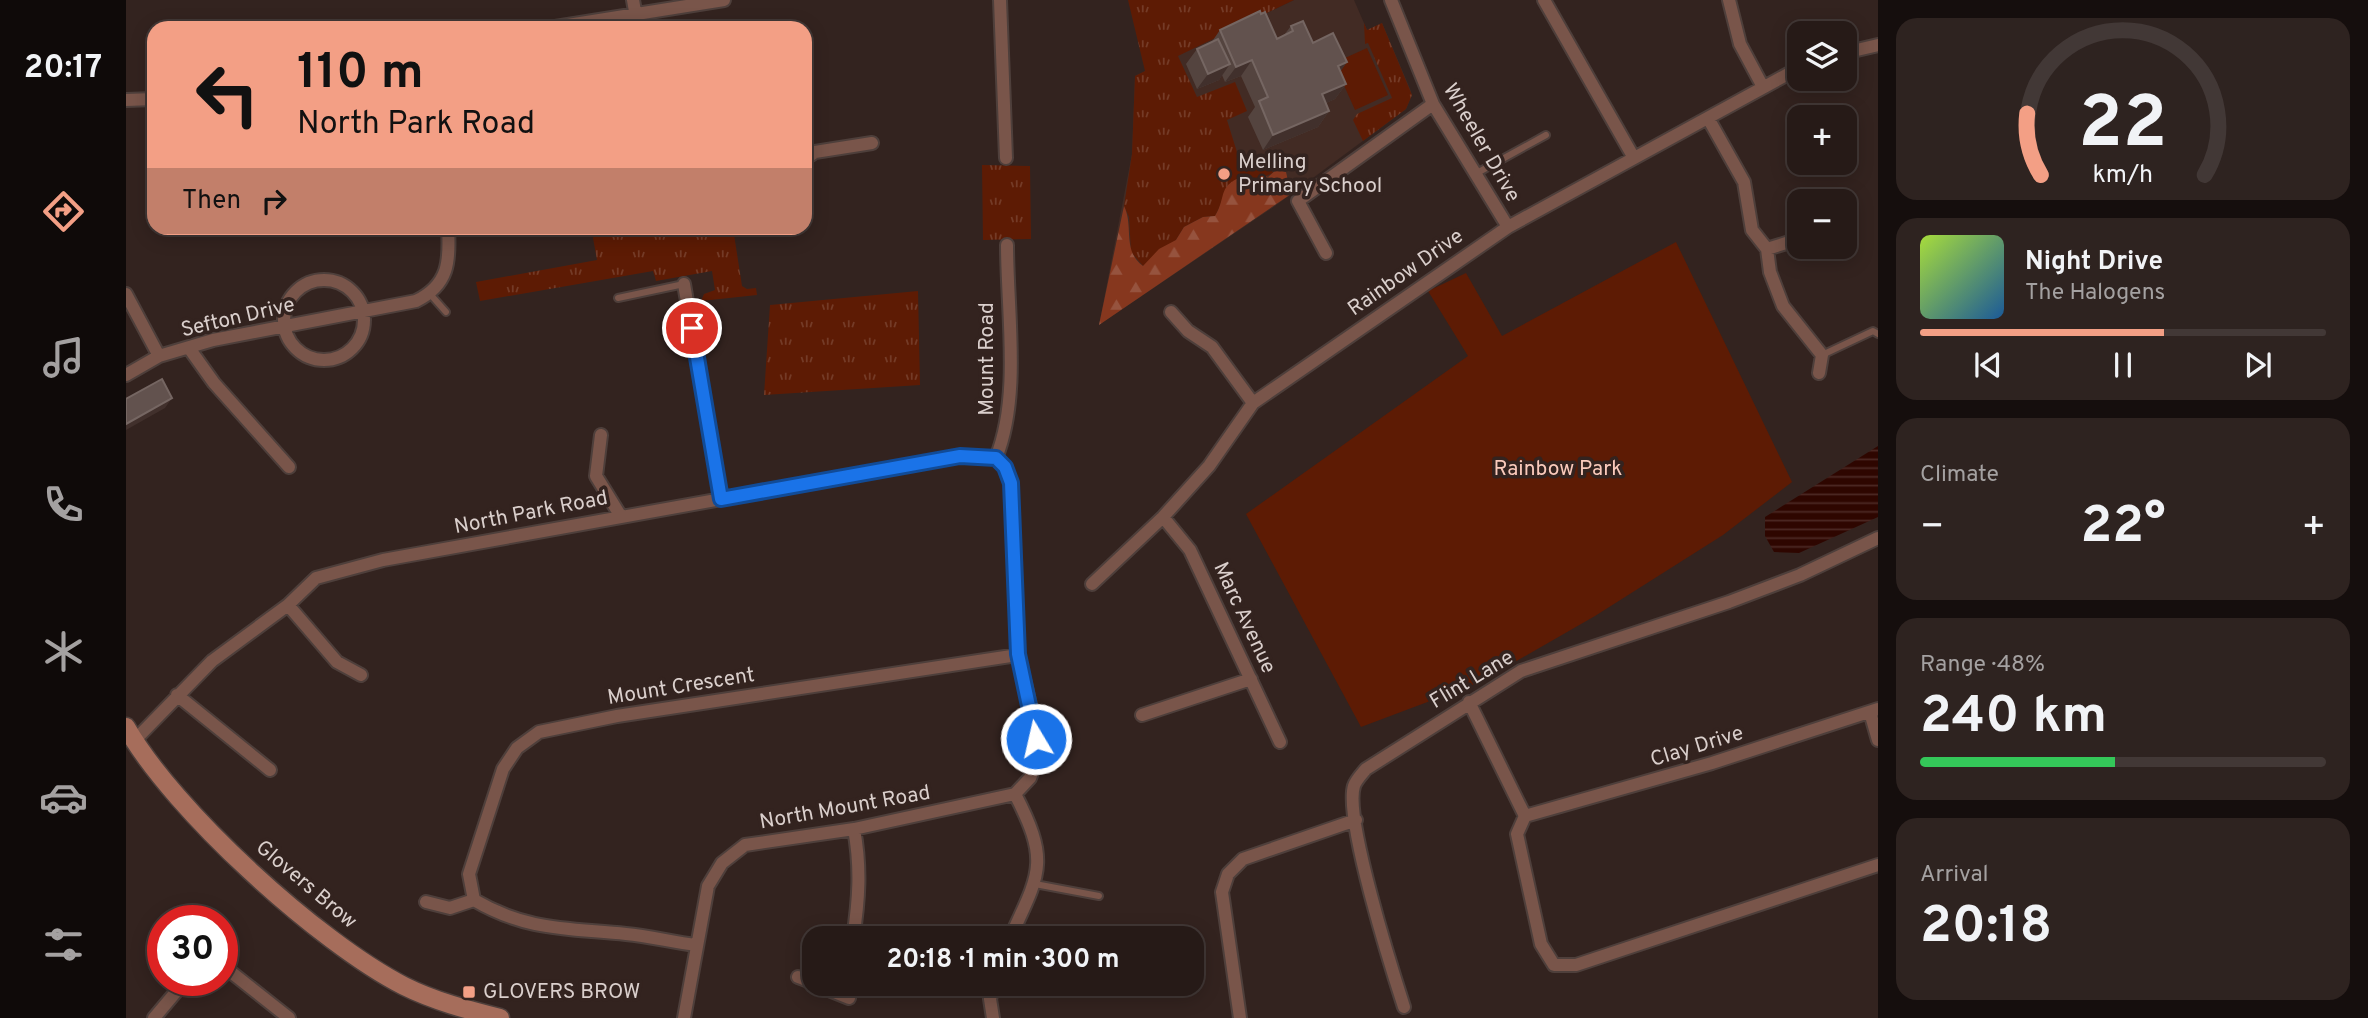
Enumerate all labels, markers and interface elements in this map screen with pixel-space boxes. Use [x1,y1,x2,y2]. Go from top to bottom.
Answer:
map controls [1787,21,1857,259]
button: layers [1787,21,1857,91]
text: 110 m [297,44,424,106]
text: 20:17 [24,49,102,89]
icon: left [182,49,273,140]
street label: Wheeler Drive [1436,79,1526,207]
text: 22 [2078,81,2168,173]
text: North Park Road [297,105,535,145]
button: + [1787,105,1857,175]
place label: Melling Primary School [1238,149,1382,200]
text: km/h [2093,160,2153,192]
marker: Melling Primary School [1216,166,1232,182]
icon: right [255,182,293,220]
text: Then [182,185,241,218]
icon: directions [39,187,88,236]
button: − [1787,189,1857,259]
street label: Rainbow Drive [1343,223,1469,323]
text: Night Drive [2025,246,2163,279]
text: The Halogens [2025,279,2165,308]
street label: Sefton Drive [178,292,298,344]
pin [662,298,722,358]
street label: Mount Road [974,302,1001,416]
icon: arrive [673,309,711,347]
icon: music [39,333,88,382]
icon: previous [1969,346,2007,384]
icon: pause [2104,346,2142,384]
icon: next [2239,346,2277,384]
park label: Rainbow Park [1494,456,1622,483]
text: Climate [1920,461,1999,490]
icon: phone [39,480,88,529]
street label: North Park Road [452,485,610,541]
text: 22° [2080,495,2166,561]
text: − [1920,504,1945,553]
text: + [2301,504,2326,553]
street label: Marc Avenue [1206,558,1282,678]
icon: climate [39,627,88,676]
street label: Flint Lane [1425,644,1519,716]
text: Range · 48% [1920,651,2045,680]
street label: Mount Crescent [606,662,756,712]
text: 240 km [1920,685,2107,751]
position arrow [999,702,1073,776]
street label: Clay Drive [1647,720,1747,774]
icon: car [39,773,88,822]
street label: North Mount Road [758,780,932,836]
street label: Glovers Brow [250,835,362,935]
text: Arrival [1920,861,1989,890]
text: 20:18 [1920,895,2052,961]
speed limit sign: 30 [147,905,238,996]
icon: filters [39,920,88,969]
text: 20:18 · 1 min · 300 m [886,944,1120,977]
place label: GLOVERS BROW [483,979,640,1006]
marker: GLOVERS BROW [461,984,477,1000]

